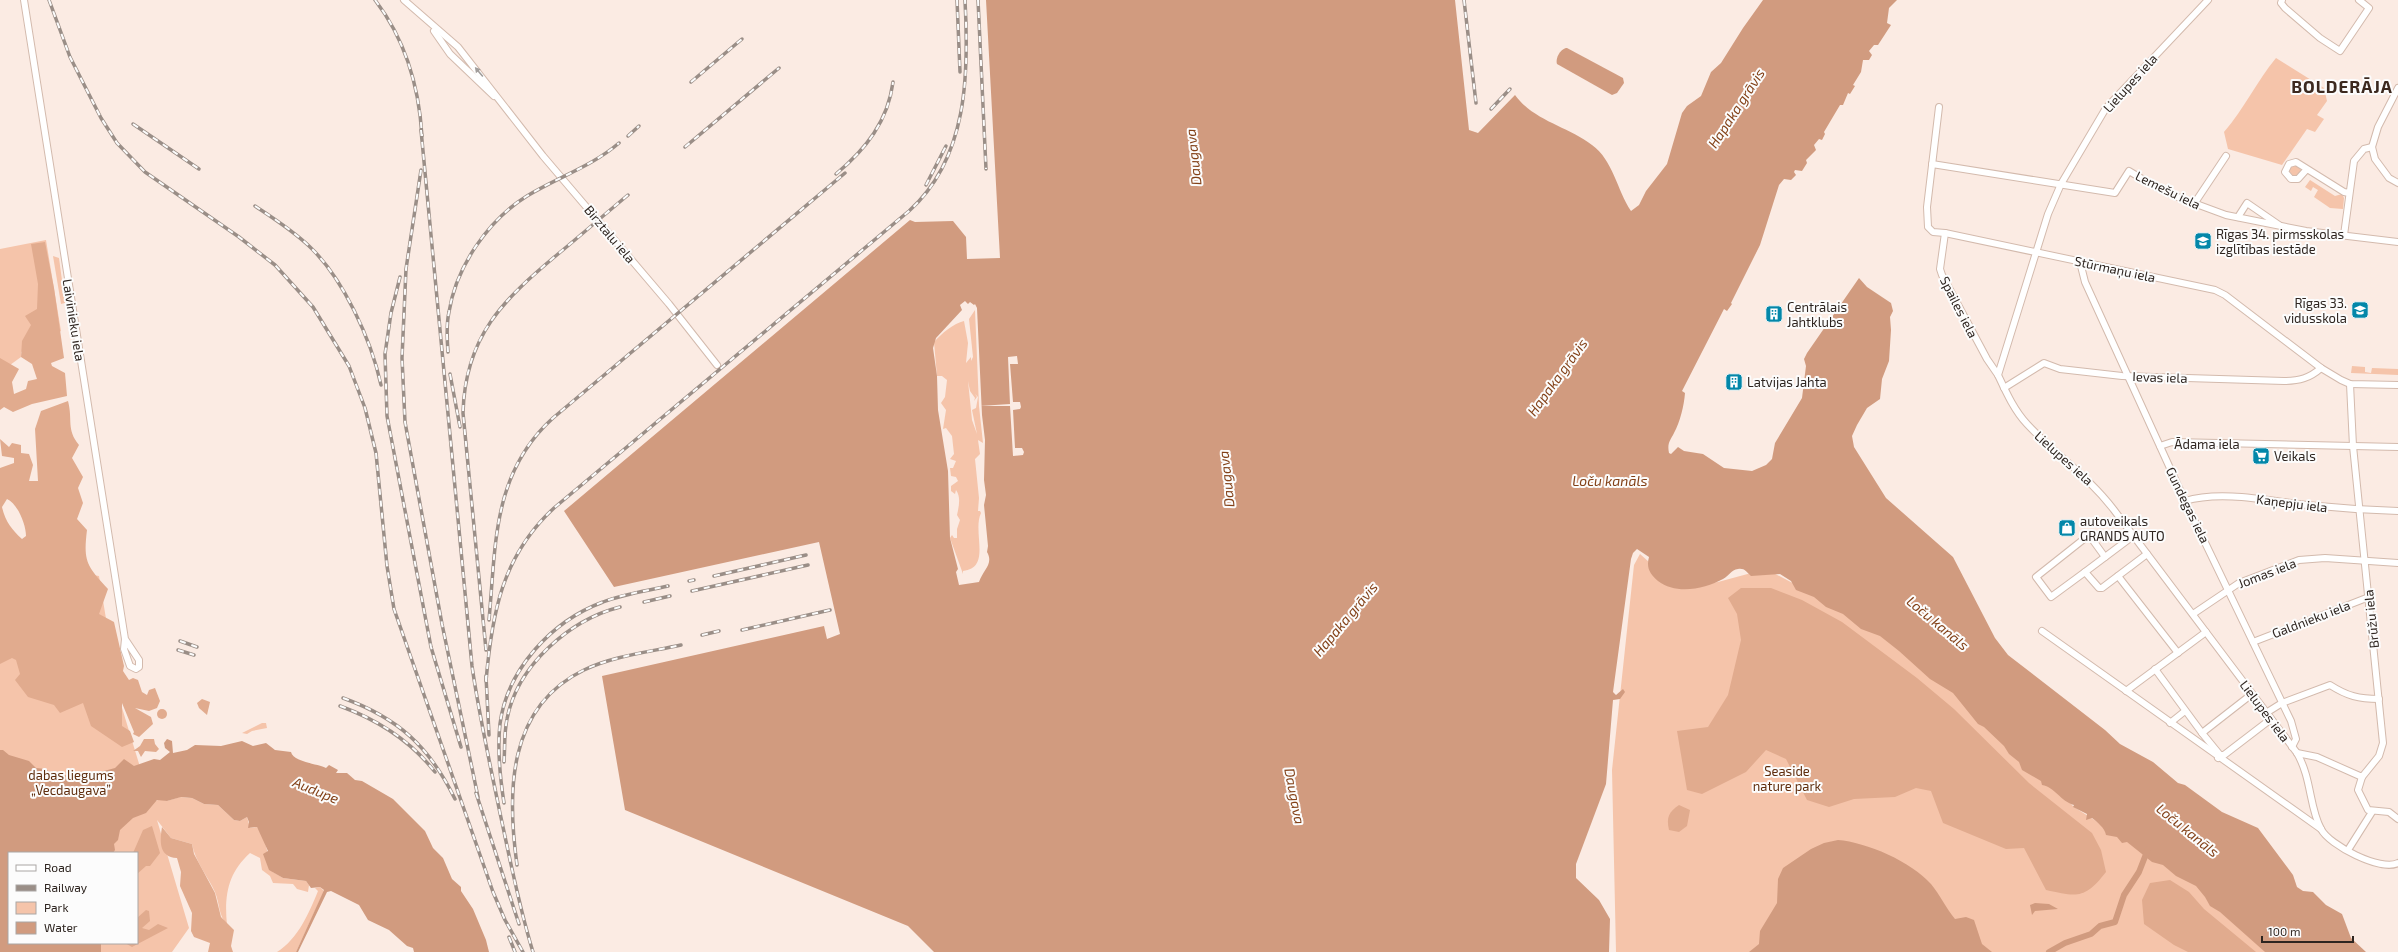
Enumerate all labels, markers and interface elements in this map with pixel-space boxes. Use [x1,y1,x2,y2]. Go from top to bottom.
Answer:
street label: Lielupes iela [2100,50,2160,116]
water label: Hapaka grāvis [1704,65,1768,151]
one-way arrow [474,67,483,77]
district label: BOLDERĀJA [2291,76,2393,96]
water label: Daugava [1182,128,1204,186]
street label: Lemešu iela [2133,167,2203,213]
street label: Birztalu iela [581,202,639,266]
place label: Rīgas 34. pirmsskolas izglītības iestāde [2216,226,2344,257]
school or university icon: Rīgas 34. pirmsskolas izglītības iestāde [2193,231,2213,251]
street label: Stūrmaņu iela [2073,253,2157,286]
street label: Spailes iela [1937,274,1981,340]
street label: Laivinieku iela [60,278,88,362]
place label: Rīgas 33. vidusskola [2284,295,2347,326]
place label: Centrālais Jahtklubs [1787,299,1847,330]
school or university icon: Rīgas 33. vidusskola [2350,300,2370,320]
building icon: Centrālais Jahtklubs [1764,304,1784,324]
water label: Hapaka grāvis [1523,335,1591,419]
street label: Ievas iela [2132,368,2188,386]
building icon: Latvijas Jahta [1724,372,1744,392]
place label: Latvijas Jahta [1747,374,1827,390]
street label: Lielupes iela [2031,428,2097,488]
street label: Ādama iela [2174,436,2240,452]
supermarket icon: Veikals [2251,446,2271,466]
place label: Veikals [2274,448,2316,464]
water label: Daugava [1215,450,1237,508]
street label: Gundegas iela [2163,464,2213,546]
water label: Loču kanāls [1572,472,1648,489]
street label: Kaņepju iela [2255,491,2329,516]
place label: autoveikals GRANDS AUTO [2080,513,2165,544]
shop icon: autoveikals GRANDS AUTO [2057,518,2077,538]
street label: Jomas iela [2236,555,2298,591]
water label: Hapaka grāvis [1309,579,1381,659]
street label: Brūžu iela [2360,589,2382,649]
water label: Loču kanāls [1904,592,1972,654]
street label: Galdnieku iela [2270,597,2352,641]
street label: Lielupes iela [2237,677,2293,745]
park label: Seaside nature park [1753,763,1822,794]
park label: dabas liegums „Vecdaugava” [28,767,114,798]
water label: Daugava [1281,767,1309,825]
water label: Audupe [290,773,342,807]
water label: Loču kanāls [2153,800,2223,860]
legend [8,852,138,944]
text: Road [44,860,72,874]
text: Railway [44,880,88,894]
text: Park [44,900,69,914]
scale bar [2262,918,2353,944]
text: Water [44,920,78,934]
text: 100 m [2268,924,2300,938]

